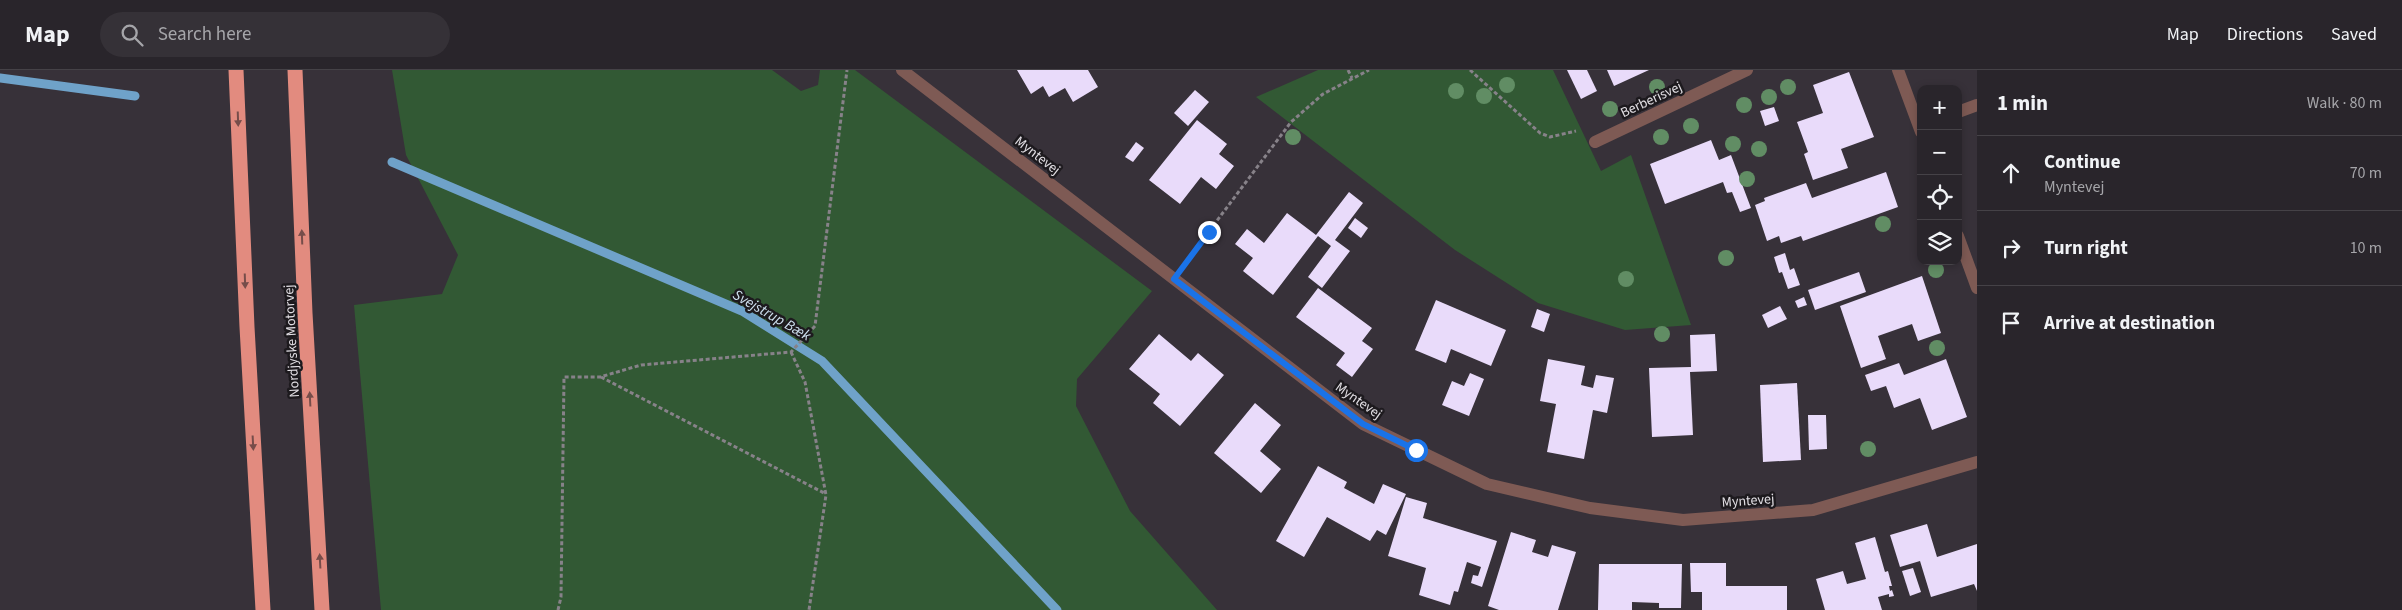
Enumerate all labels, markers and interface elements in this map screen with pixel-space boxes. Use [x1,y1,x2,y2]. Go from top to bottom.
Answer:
search box [100,12,450,57]
text: Map [25,17,70,52]
icon: search [118,21,146,49]
text: Search here [158,21,251,48]
text: Map [2167,22,2199,47]
text: Directions [2227,22,2303,47]
text: Saved [2331,22,2377,47]
street label: Berberisvej [1617,77,1685,123]
map controls [1917,85,1962,265]
button: + [1917,85,1962,130]
text: 1 min [1997,88,2048,118]
text: Walk · 80 m [2307,92,2382,114]
one-way arrow [235,111,243,127]
button: − [1917,130,1962,175]
street label: Myntevej [1010,132,1064,180]
text: Continue [2044,149,2121,176]
icon: ahead [1997,159,2025,187]
text: 70 m [2350,162,2382,184]
button: locate [1917,175,1962,220]
text: Myntevej [2044,176,2104,198]
button: layers [1917,220,1962,265]
route end [1198,221,1221,244]
one-way arrow [297,229,305,245]
icon: right [1997,234,2025,262]
text: Turn right [2044,235,2128,262]
text: 10 m [2350,237,2382,259]
one-way arrow [241,273,249,289]
street label: Nordjyske Motorvej [279,284,305,398]
water label: Svejstrup Bæk [729,285,815,347]
icon: arrive [1997,309,2025,337]
text: Arrive at destination [2044,310,2215,337]
street label: Myntevej [1331,377,1386,424]
one-way arrow [306,391,314,407]
one-way arrow [250,436,258,452]
route start [1405,439,1428,462]
street label: Myntevej [1721,489,1775,513]
one-way arrow [315,553,323,569]

